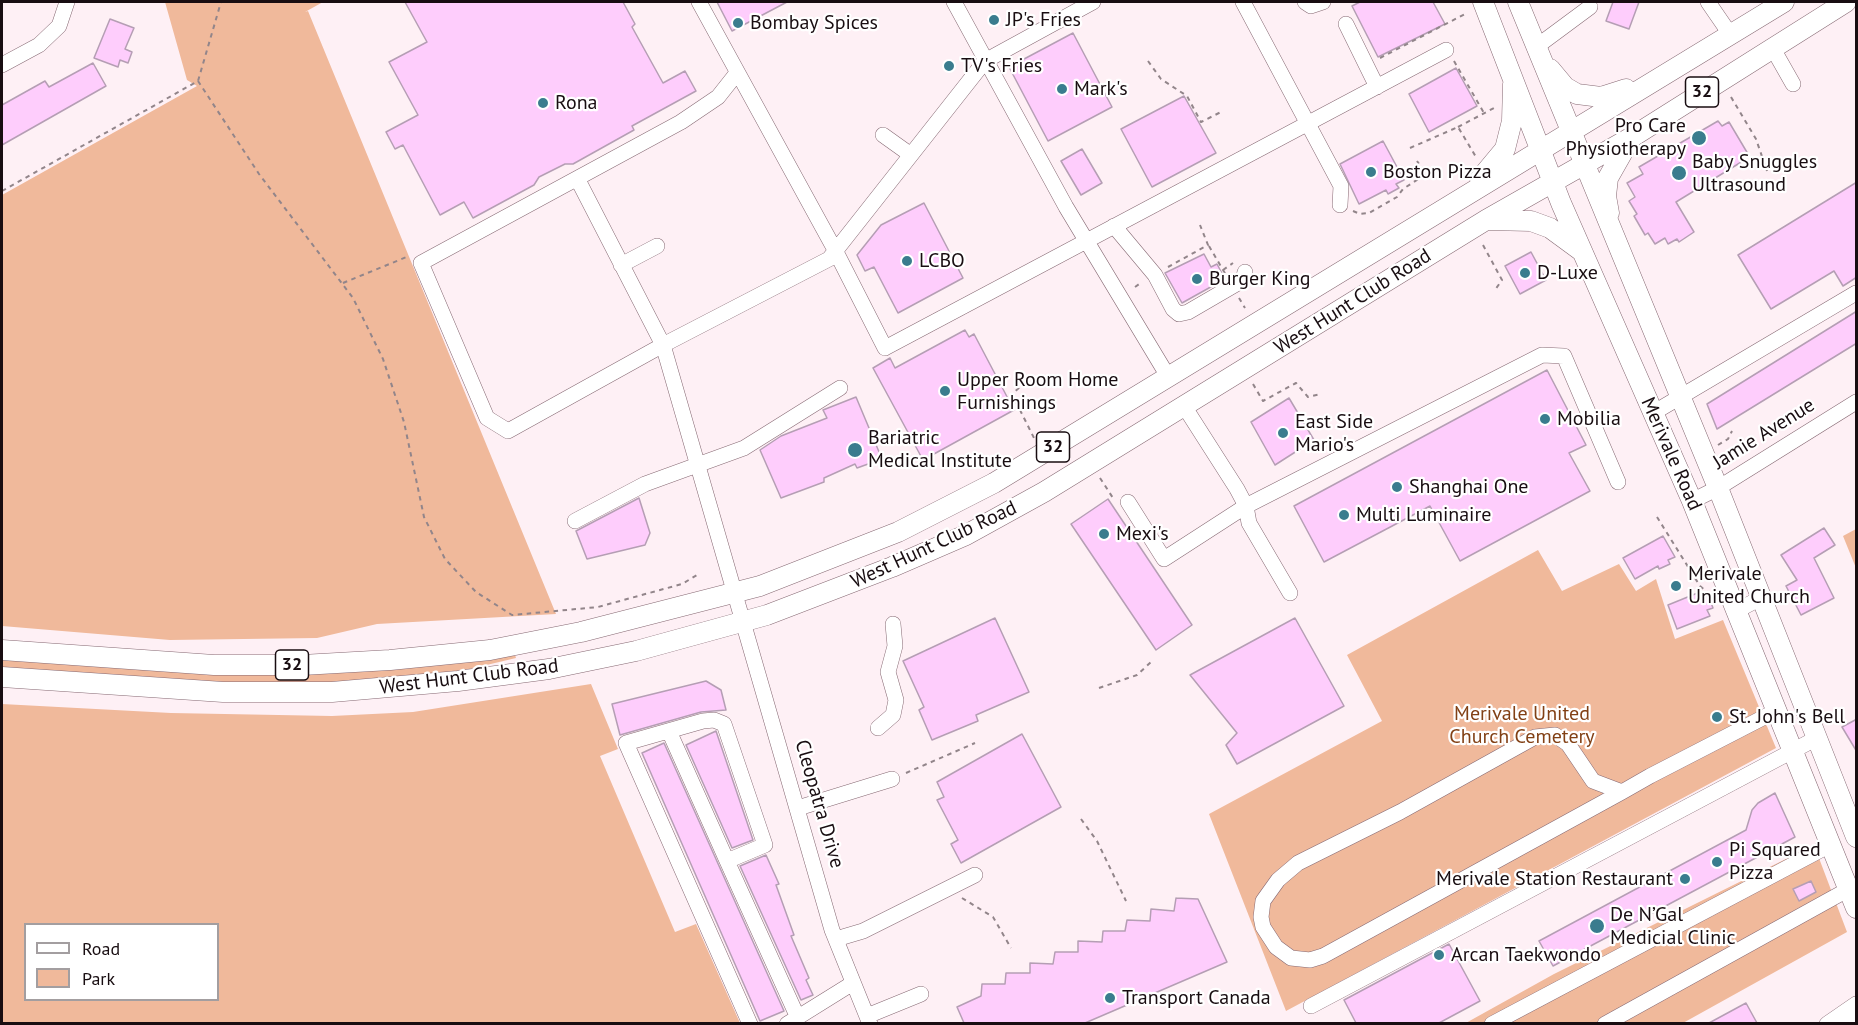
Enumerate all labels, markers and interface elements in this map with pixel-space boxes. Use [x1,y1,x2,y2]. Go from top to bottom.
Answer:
place label: JP's Fries [1006,8,1081,32]
place label: Bombay Spices [750,11,878,35]
marker: JP's Fries [987,13,1001,27]
marker: Bombay Spices [731,16,745,30]
place label: TV's Fries [961,54,1042,78]
marker: TV's Fries [942,59,956,73]
place label: Mark's [1074,77,1128,101]
road number: 32 [1686,77,1718,107]
marker: Mark's [1055,82,1069,96]
place label: Rona [555,91,598,115]
marker: Rona [536,96,550,110]
place label: Pro Care Physiotherapy [1566,114,1686,161]
marker: Pro Care Physiotherapy [1690,129,1708,147]
place label: Baby Snuggles Ultrasound [1692,150,1817,197]
place label: Boston Pizza [1383,160,1492,184]
marker: Baby Snuggles Ultrasound [1670,164,1688,182]
marker: Boston Pizza [1364,165,1378,179]
street label: West Hunt Club Road [1270,244,1436,360]
place label: LCBO [919,249,965,273]
marker: LCBO [900,254,914,268]
place label: D-Luxe [1537,261,1598,285]
marker: D-Luxe [1518,266,1532,280]
place label: Burger King [1209,267,1311,291]
marker: Burger King [1190,272,1204,286]
place label: Upper Room Home Furnishings [957,368,1118,415]
marker: Upper Room Home Furnishings [938,384,952,398]
street label: Jamie Avenue [1709,393,1819,475]
street label: Merivale Road [1635,394,1707,514]
place label: Mobilia [1557,407,1621,431]
place label: East Side Mario's [1295,410,1373,457]
marker: Mobilia [1538,412,1552,426]
place label: Bariatric Medical Institute [868,426,1012,473]
marker: East Side Mario's [1276,426,1290,440]
road number: 32 [1036,432,1070,462]
marker: Bariatric Medical Institute [846,441,864,459]
place label: Shanghai One [1409,475,1528,499]
marker: Shanghai One [1390,480,1404,494]
street label: West Hunt Club Road [847,496,1021,594]
place label: Multi Luminaire [1356,503,1491,527]
marker: Multi Luminaire [1337,508,1351,522]
place label: Mexi's [1116,522,1169,546]
marker: Mexi's [1097,527,1111,541]
place label: Merivale United Church [1688,562,1810,609]
marker: Merivale United Church [1669,579,1683,593]
road number: 32 [276,650,308,680]
street label: West Hunt Club Road [378,654,560,700]
park label: Merivale United Church Cemetery [1449,702,1595,749]
place label: St. John's Bell [1729,705,1845,729]
marker: St. John's Bell [1710,710,1724,724]
street label: Cleopatra Drive [789,737,849,871]
place label: Pi Squared Pizza [1729,838,1821,885]
marker: Pi Squared Pizza [1710,855,1724,869]
place label: Merivale Station Restaurant [1436,867,1673,891]
marker: Merivale Station Restaurant [1678,872,1692,886]
place label: De N’Gal Medicial Clinic [1610,903,1736,950]
marker: De N’Gal Medicial Clinic [1588,917,1606,935]
legend [24,923,219,1001]
text: Road [82,937,120,960]
place label: Arcan Taekwondo [1451,943,1601,967]
marker: Arcan Taekwondo [1432,948,1446,962]
text: Park [82,967,115,990]
place label: Transport Canada [1122,986,1271,1010]
marker: Transport Canada [1103,991,1117,1005]

